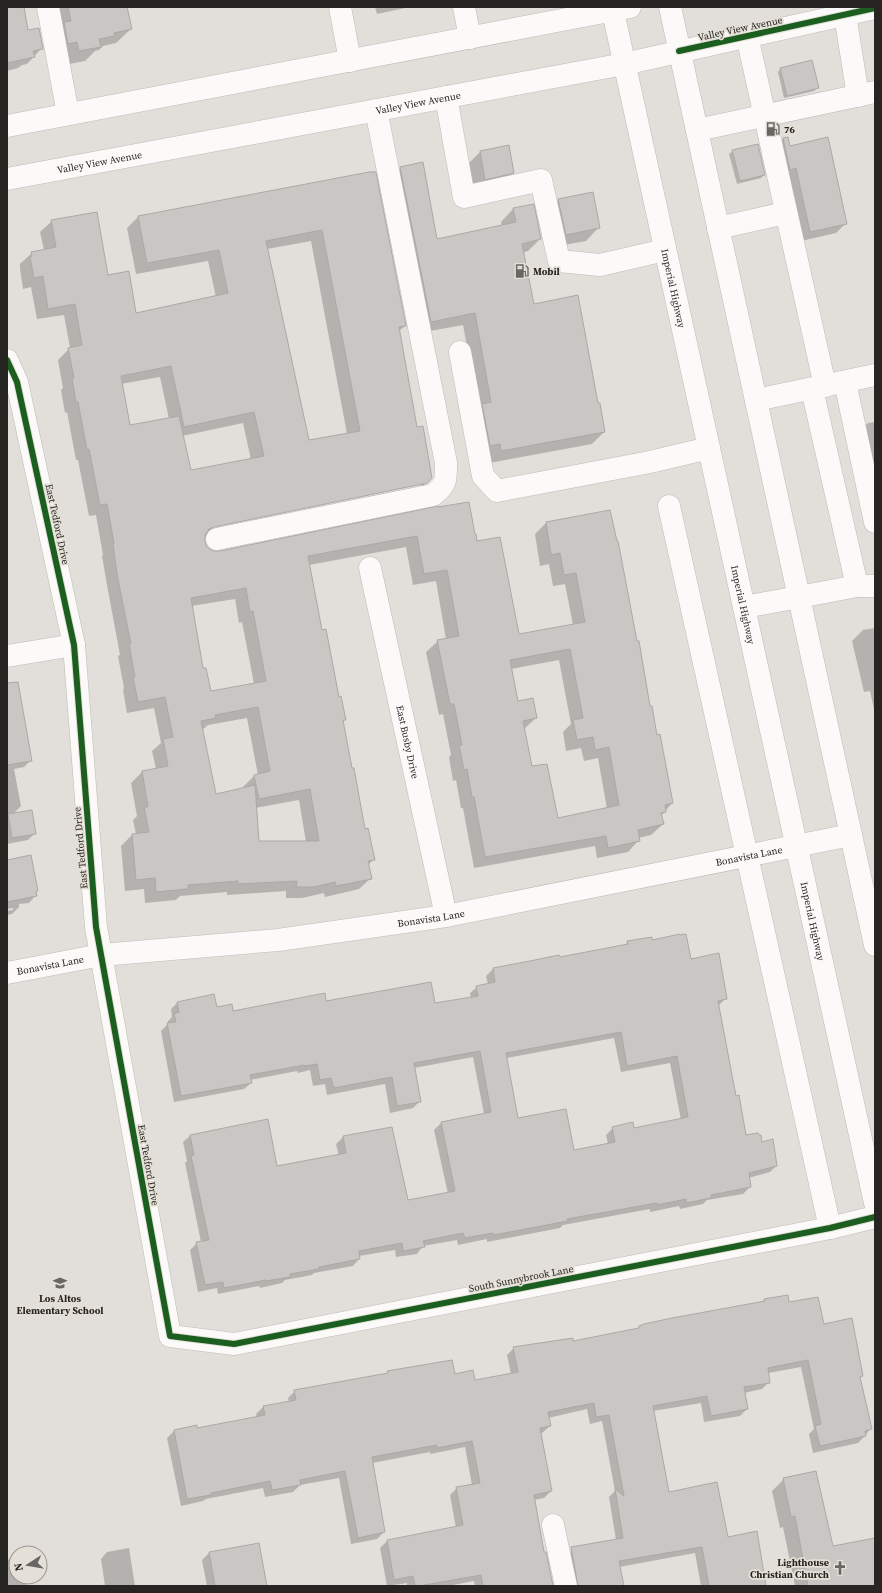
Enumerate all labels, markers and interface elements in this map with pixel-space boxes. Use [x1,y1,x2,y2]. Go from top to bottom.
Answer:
street label: Valley View Avenue [697,13,784,44]
street label: Valley View Avenue [374,89,462,117]
fuel station icon: 76 [765,121,781,137]
place label: 76 [784,123,795,136]
street label: Valley View Avenue [56,148,143,177]
street label: Imperial Highway [658,248,689,330]
fuel station icon: Mobil [514,263,530,279]
place label: Mobil [533,265,560,278]
street label: East Tedford Drive [43,483,72,566]
street label: Imperial Highway [728,564,758,646]
street label: East Busby Drive [393,704,422,780]
street label: East Tedford Drive [70,807,91,889]
street label: Bonavista Lane [714,843,784,869]
street label: Imperial Highway [798,881,828,963]
street label: Bonavista Lane [397,906,466,930]
street label: Bonavista Lane [16,952,85,978]
street label: East Tedford Drive [135,1124,162,1207]
street label: South Sunnybrook Lane [468,1262,574,1295]
school or university icon: Los Altos Elementary School [52,1275,68,1291]
place label: Los Altos Elementary School [17,1292,104,1317]
north arrow [8,1545,48,1585]
place label: Lighthouse Christian Church [750,1556,829,1581]
church icon: Lighthouse Christian Church [832,1560,848,1576]
text: N [11,1561,27,1572]

